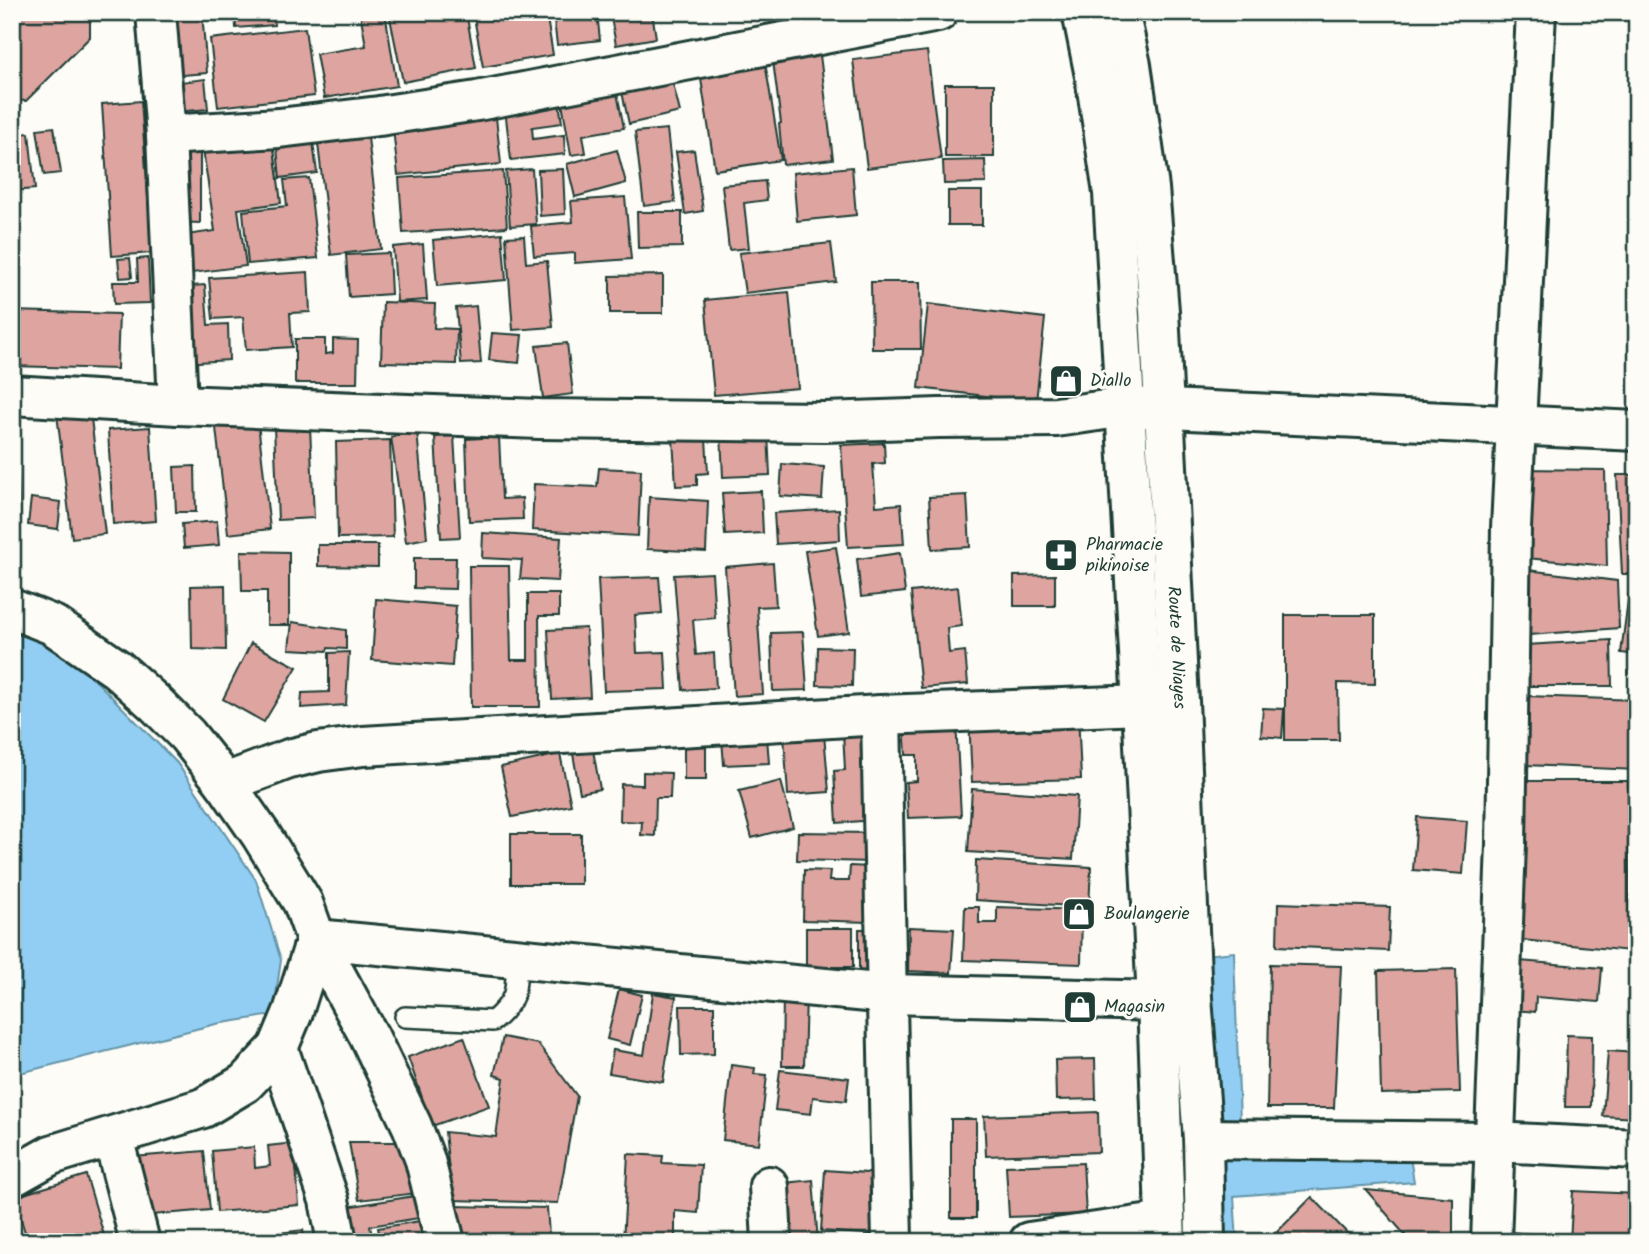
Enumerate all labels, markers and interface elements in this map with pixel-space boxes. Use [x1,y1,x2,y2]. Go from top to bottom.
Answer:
shop icon: Diallo [1047,362,1085,400]
place label: Diallo [1090,367,1131,396]
place label: Pharmacie pikinoise [1085,531,1163,581]
pharmacy icon: Pharmacie pikinoise [1042,536,1080,574]
street label: Route de Niayes [1159,585,1194,710]
shop icon: Boulangerie [1060,895,1098,933]
place label: Boulangerie [1104,900,1190,929]
shop icon: Magasin [1061,988,1099,1026]
place label: Magasin [1104,993,1165,1022]

